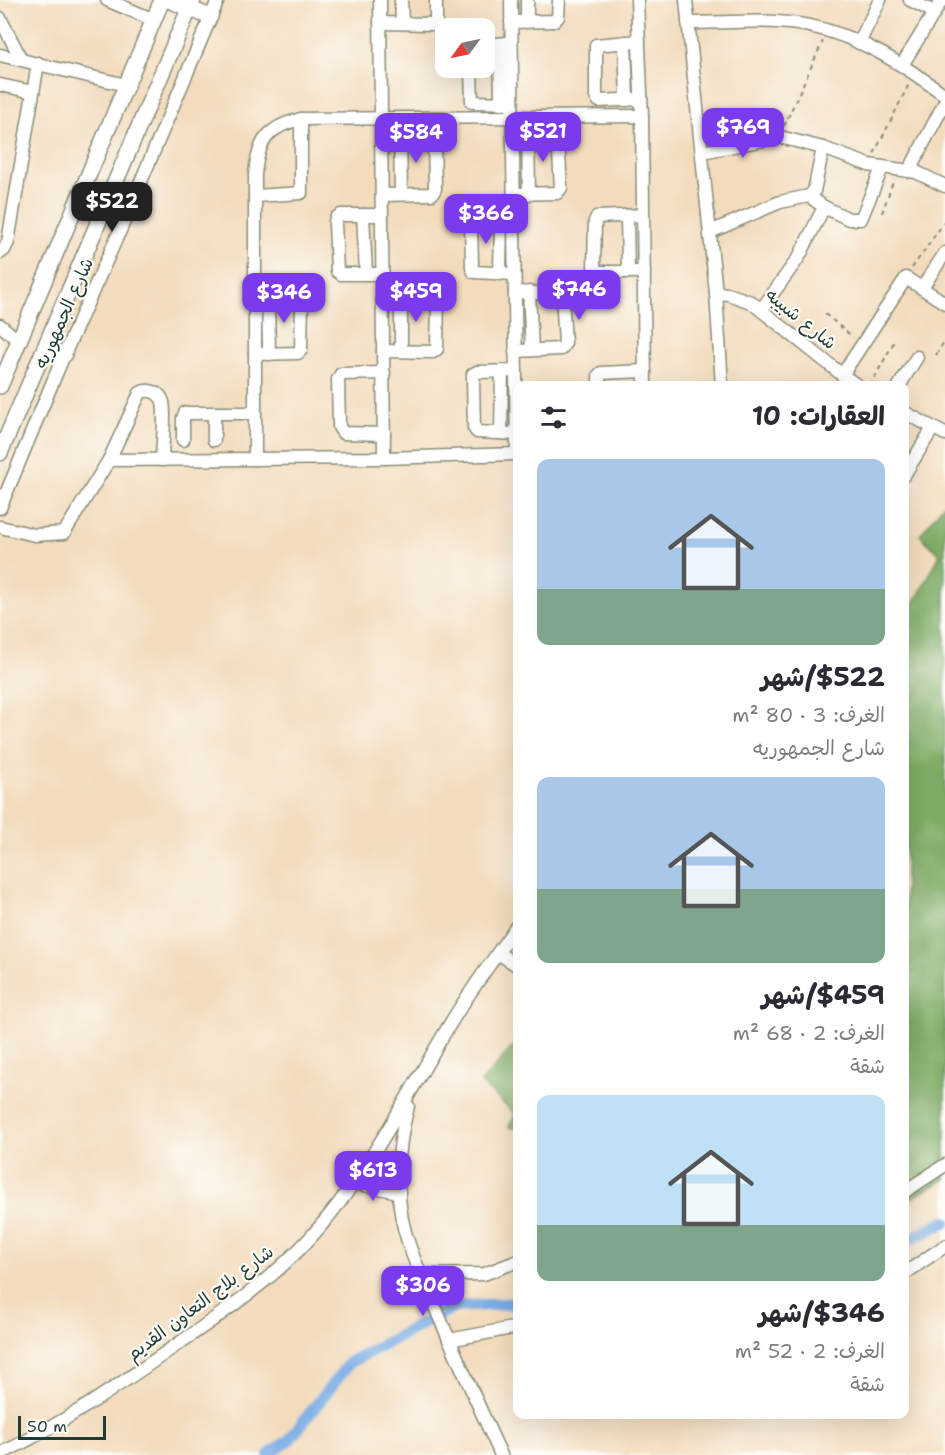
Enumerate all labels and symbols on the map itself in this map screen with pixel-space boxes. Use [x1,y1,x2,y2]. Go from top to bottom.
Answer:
north arrow [435,18,495,78]
pin: $769 [707,108,779,159]
pin: $521 [507,112,579,163]
pin: $584 [380,113,452,164]
pin: $522 [76,182,148,233]
pin: $366 [450,194,522,245]
street label: شارع الجمهوريه [29,254,99,372]
pin: $746 [543,270,615,321]
pin: $459 [380,272,452,323]
pin: $346 [248,273,320,324]
street label: شارع شبيبه [760,283,842,355]
pin: $613 [337,1151,409,1202]
street label: شارع بلاج التعاون القديم [122,1240,280,1368]
pin: $306 [387,1266,459,1317]
scale bar [18,1413,106,1440]

